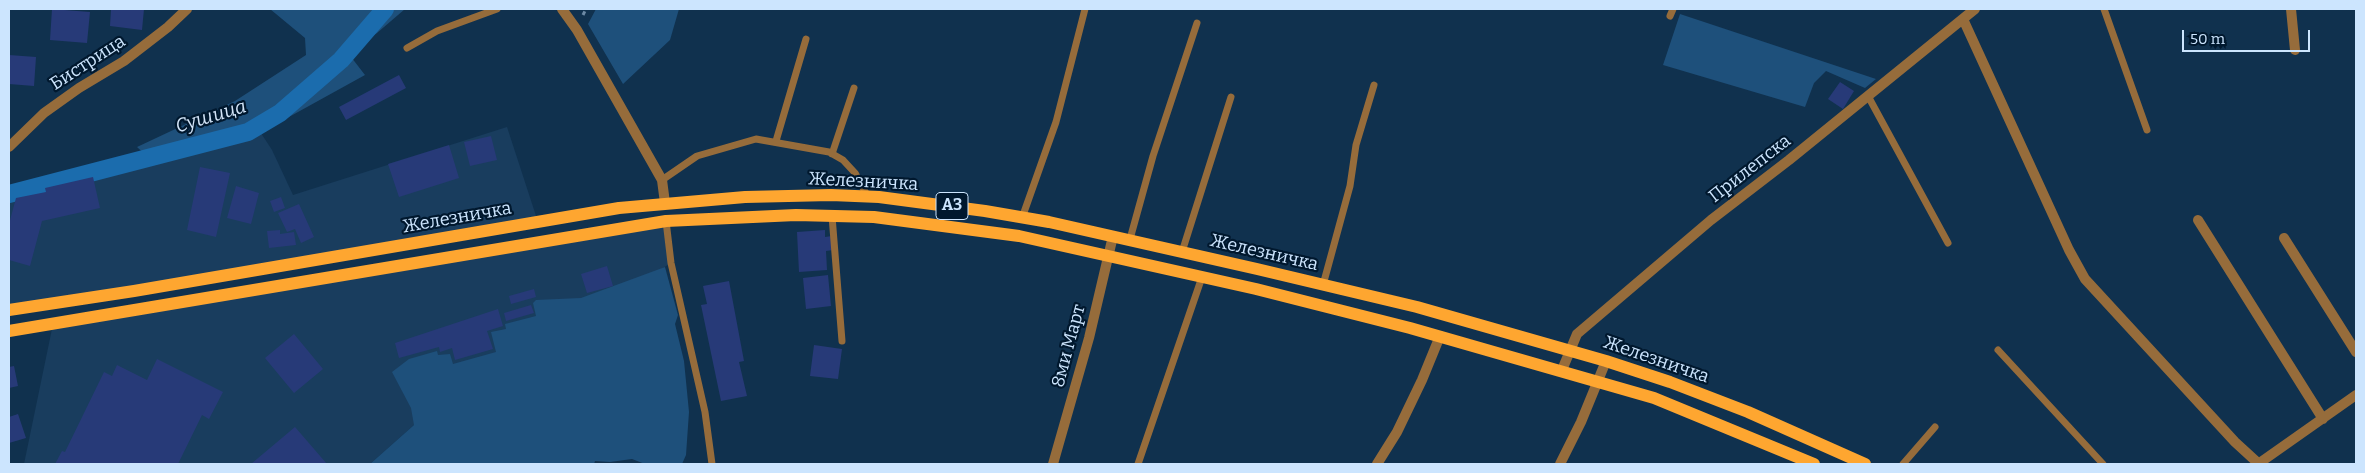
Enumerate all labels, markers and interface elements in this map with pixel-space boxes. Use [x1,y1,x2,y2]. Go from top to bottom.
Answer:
scale bar [2185,20,2312,52]
text: 50 m [2190,30,2225,48]
street label: Бистрица [46,31,130,95]
water label: Сушица [173,95,249,139]
street label: Прилепска [1705,130,1795,208]
street label: Железничка [807,168,919,196]
road number: A3 [936,192,968,220]
street label: Железничка [401,198,513,238]
street label: Железничка [1208,230,1320,276]
street label: 8ми Март [1048,302,1090,390]
street label: Железничка [1600,332,1712,388]

